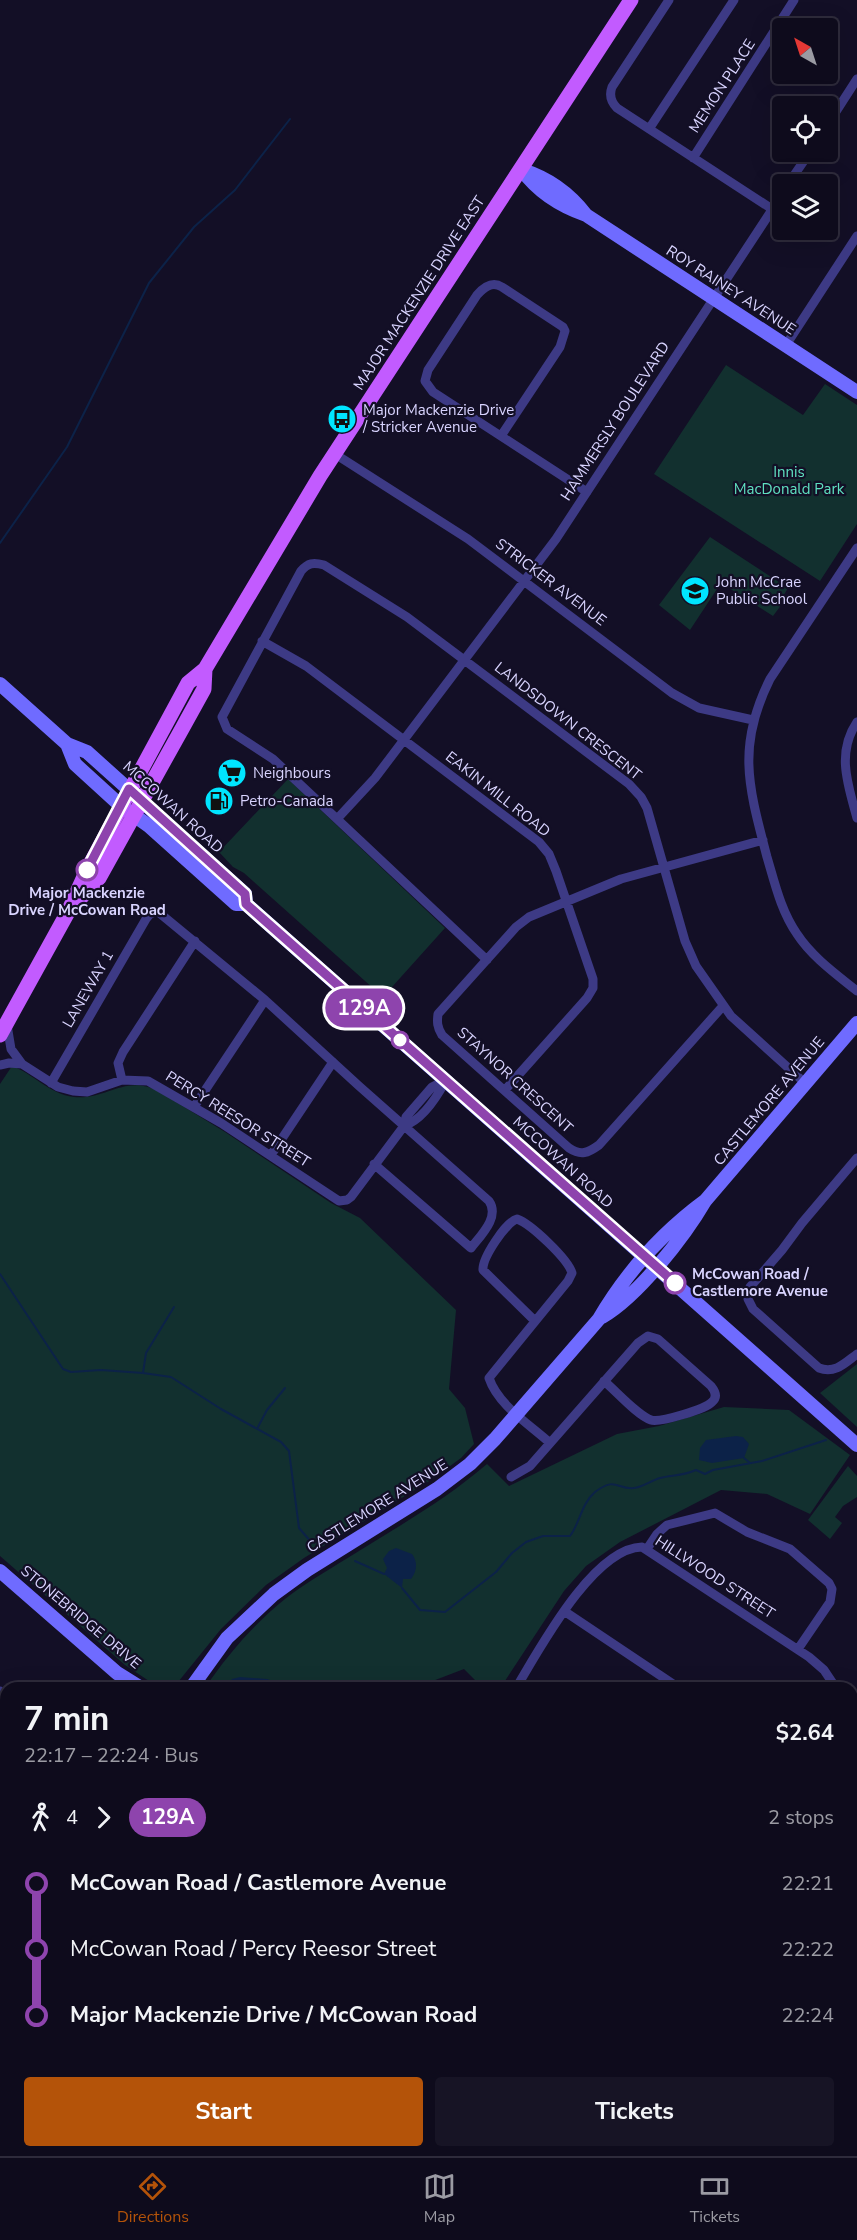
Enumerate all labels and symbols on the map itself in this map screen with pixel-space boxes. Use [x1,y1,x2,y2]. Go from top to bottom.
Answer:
north arrow [772,18,838,84]
street label: MEMON PLACE [684,35,760,137]
street label: MAJOR MACKENZIE DRIVE EAST [349,192,489,394]
street label: ROY RAINEY AVENUE [662,241,800,339]
street label: HAMMERSLY BOULEVARD [556,337,674,505]
place label: Major Mackenzie Drive / Stricker Avenue [362,400,514,437]
bus stop icon: Major Mackenzie Drive / Stricker Avenue [326,403,358,435]
park label: Innis MacDonald Park [734,462,845,499]
street label: STRICKER AVENUE [491,534,611,630]
place label: John McCrae Public School [715,572,808,609]
school or university icon: John McCrae Public School [679,575,711,607]
street label: LANDSDOWN CRESCENT [491,657,645,785]
street label: EAKIN MILL ROAD [441,747,555,841]
street label: MCCOWAN ROAD [119,757,227,857]
supermarket icon: Neighbours [216,757,248,789]
place label: Neighbours [253,763,331,783]
fuel station icon: Petro-Canada [203,785,235,817]
place label: Petro-Canada [240,791,334,811]
marker: Major Mackenzie Drive / McCowan Road [76,859,98,881]
place label: Major Mackenzie Drive / McCowan Road [8,883,166,920]
street label: LANEWAY 1 [58,947,118,1031]
line badge: 129A [322,988,406,1028]
street label: STAYNOR CRESCENT [453,1023,577,1137]
unlabelled marker [391,1031,409,1049]
street label: CASTLEMORE AVENUE [709,1032,829,1170]
street label: PERCY REESOR STREET [162,1066,314,1172]
street label: MCCOWAN ROAD [509,1112,617,1212]
place label: McCowan Road / Castlemore Avenue [692,1264,828,1301]
marker: McCowan Road / Castlemore Avenue [664,1272,686,1294]
street label: CASTLEMORE AVENUE [303,1454,451,1558]
street label: HILLWOOD STREET [651,1531,779,1623]
street label: STONEBRIDGE DRIVE [17,1561,145,1673]

